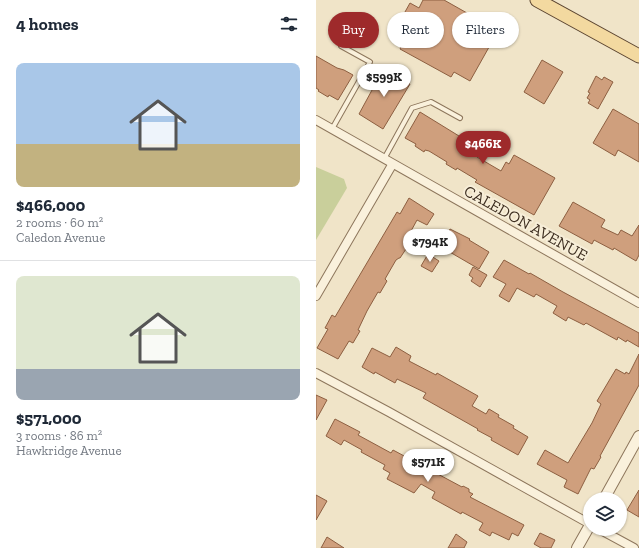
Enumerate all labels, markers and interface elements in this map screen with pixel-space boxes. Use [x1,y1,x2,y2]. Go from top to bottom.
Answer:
chip: Buy [328,12,379,48]
chip: Rent [387,12,444,48]
chip: Filters [452,12,519,48]
icon: filters [278,13,300,35]
text: 4 homes [16,14,79,34]
pin: $599K [356,64,412,98]
text: $599K [366,69,402,84]
icon: home [122,89,194,161]
pin: $466K [455,131,511,165]
text: $466K [465,136,501,151]
street label: CALEDON AVENUE [461,181,591,265]
text: $466,000 [16,195,85,215]
text: 2 rooms · 60 m² [16,215,103,230]
pin: $794K [402,229,458,263]
text: Caledon Avenue [16,230,105,245]
text: $794K [412,234,448,249]
icon: home [122,302,194,374]
text: $571,000 [16,408,82,428]
text: 3 rooms · 86 m² [16,428,102,443]
text: Hawkridge Avenue [16,443,122,458]
pin: $571K [400,449,456,483]
text: $571K [411,454,445,469]
map controls [583,492,627,536]
button: layers [583,492,627,536]

